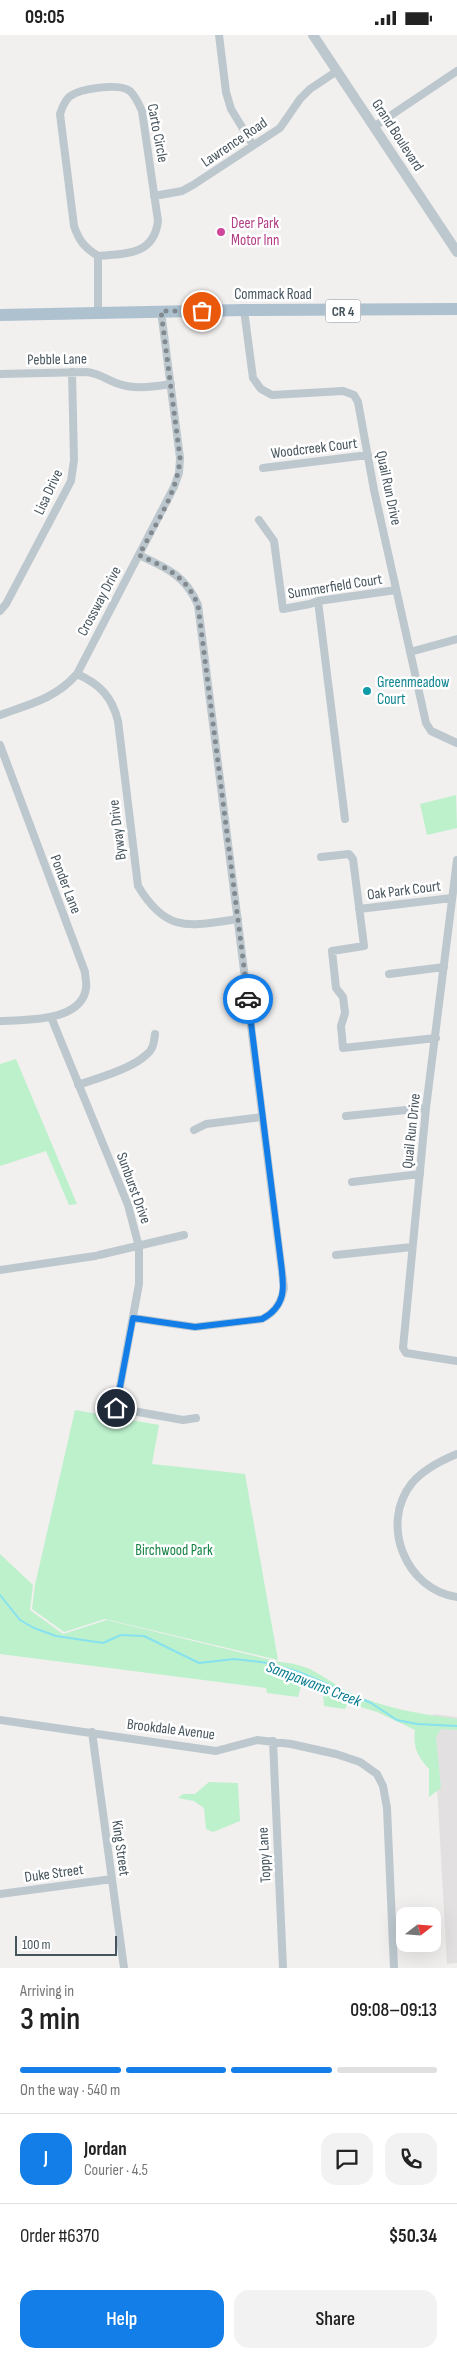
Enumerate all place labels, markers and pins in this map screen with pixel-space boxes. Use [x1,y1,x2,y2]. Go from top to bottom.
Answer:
place label: Deer Park Motor Inn [231,214,279,250]
marker: Deer Park Motor Inn [215,226,227,238]
pin [181,290,223,332]
place label: Greenmeadow Court [377,673,450,709]
marker: Greenmeadow Court [361,685,373,697]
pin [95,1387,137,1429]

